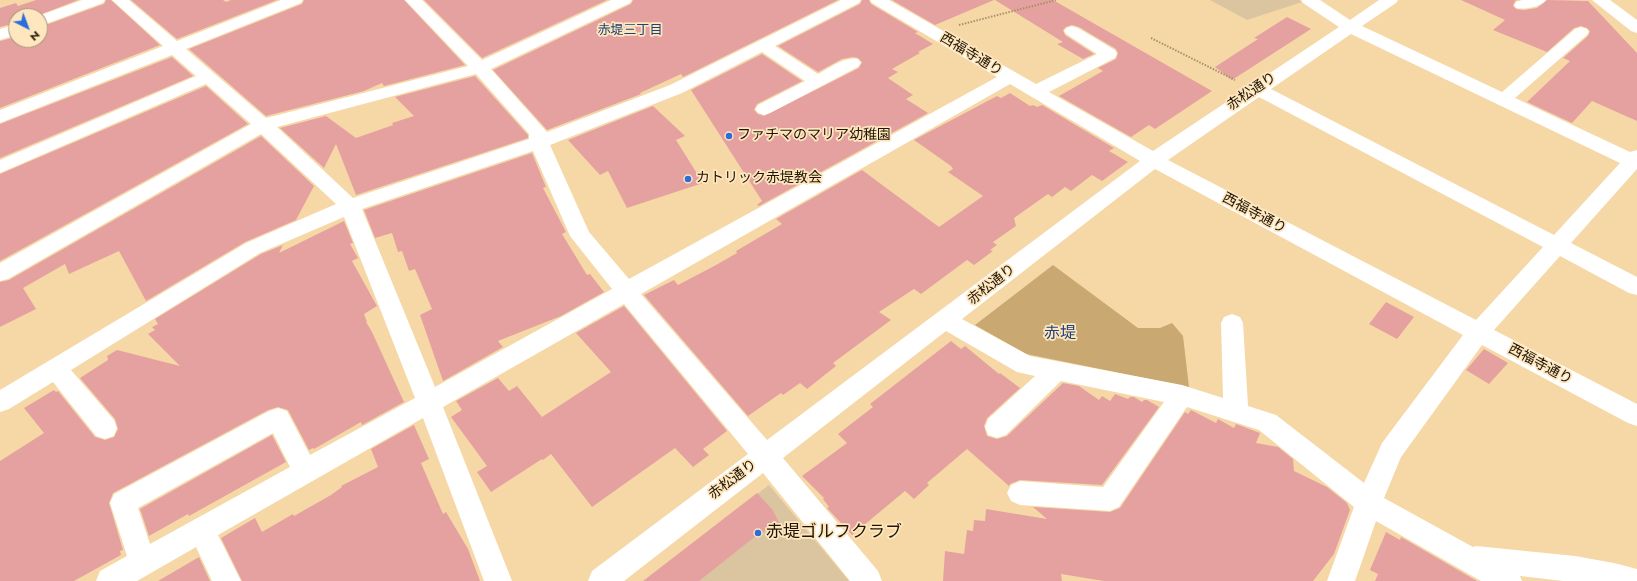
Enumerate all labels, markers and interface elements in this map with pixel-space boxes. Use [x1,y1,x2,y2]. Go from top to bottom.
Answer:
north arrow [8,8,48,48]
district label: 赤堤三丁目 [598,23,662,39]
text: N [27,27,44,45]
street label: 西福寺通り [937,30,1005,80]
street label: 赤松通り [1224,69,1280,115]
place label: ファチマのマリア幼稚園 [737,128,891,144]
marker: ファチマのマリア幼稚園 [724,131,734,141]
place label: カトリック赤堤教会 [696,171,822,187]
marker: カトリック赤堤教会 [683,174,693,184]
street label: 西福寺通り [1219,190,1289,238]
street label: 赤松通り [965,261,1019,309]
district label: 赤堤 [1044,324,1076,344]
street label: 西福寺通り [1505,341,1575,389]
street label: 赤松通り [706,456,760,504]
place label: 赤堤ゴルフクラブ [766,523,902,543]
marker: 赤堤ゴルフクラブ [753,528,763,538]

